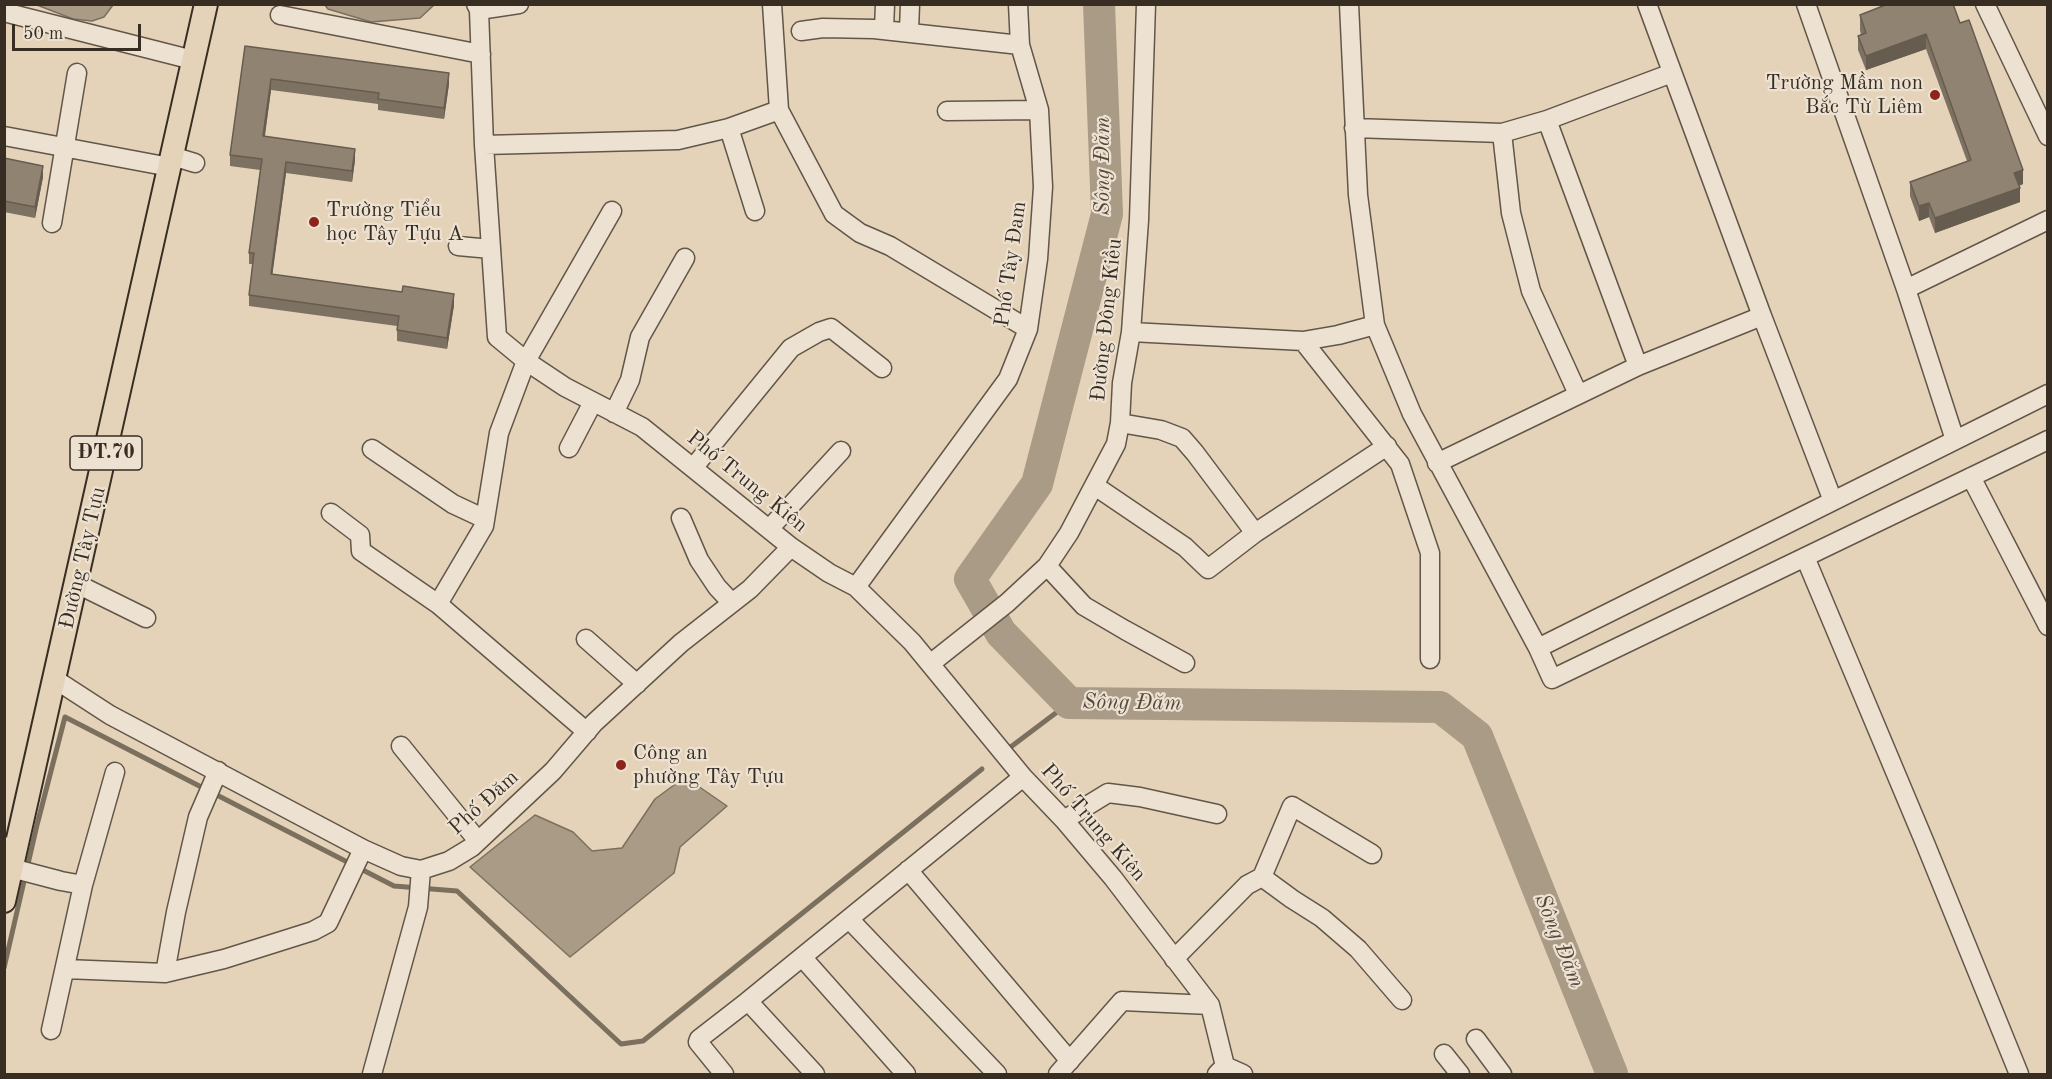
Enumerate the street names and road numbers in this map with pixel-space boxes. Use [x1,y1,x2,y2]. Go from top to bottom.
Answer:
street label: Phố Tây Đam [990,200,1032,328]
street label: Đường Đông Kiều [1086,237,1128,403]
street label: Phố Trung Kiên [682,426,812,538]
road number: ĐT.70 [70,436,142,470]
street label: Đường Tây Tựu [54,485,112,631]
street label: Phố Trung Kiên [1035,759,1151,887]
street label: Phố Đăm [444,765,524,841]

